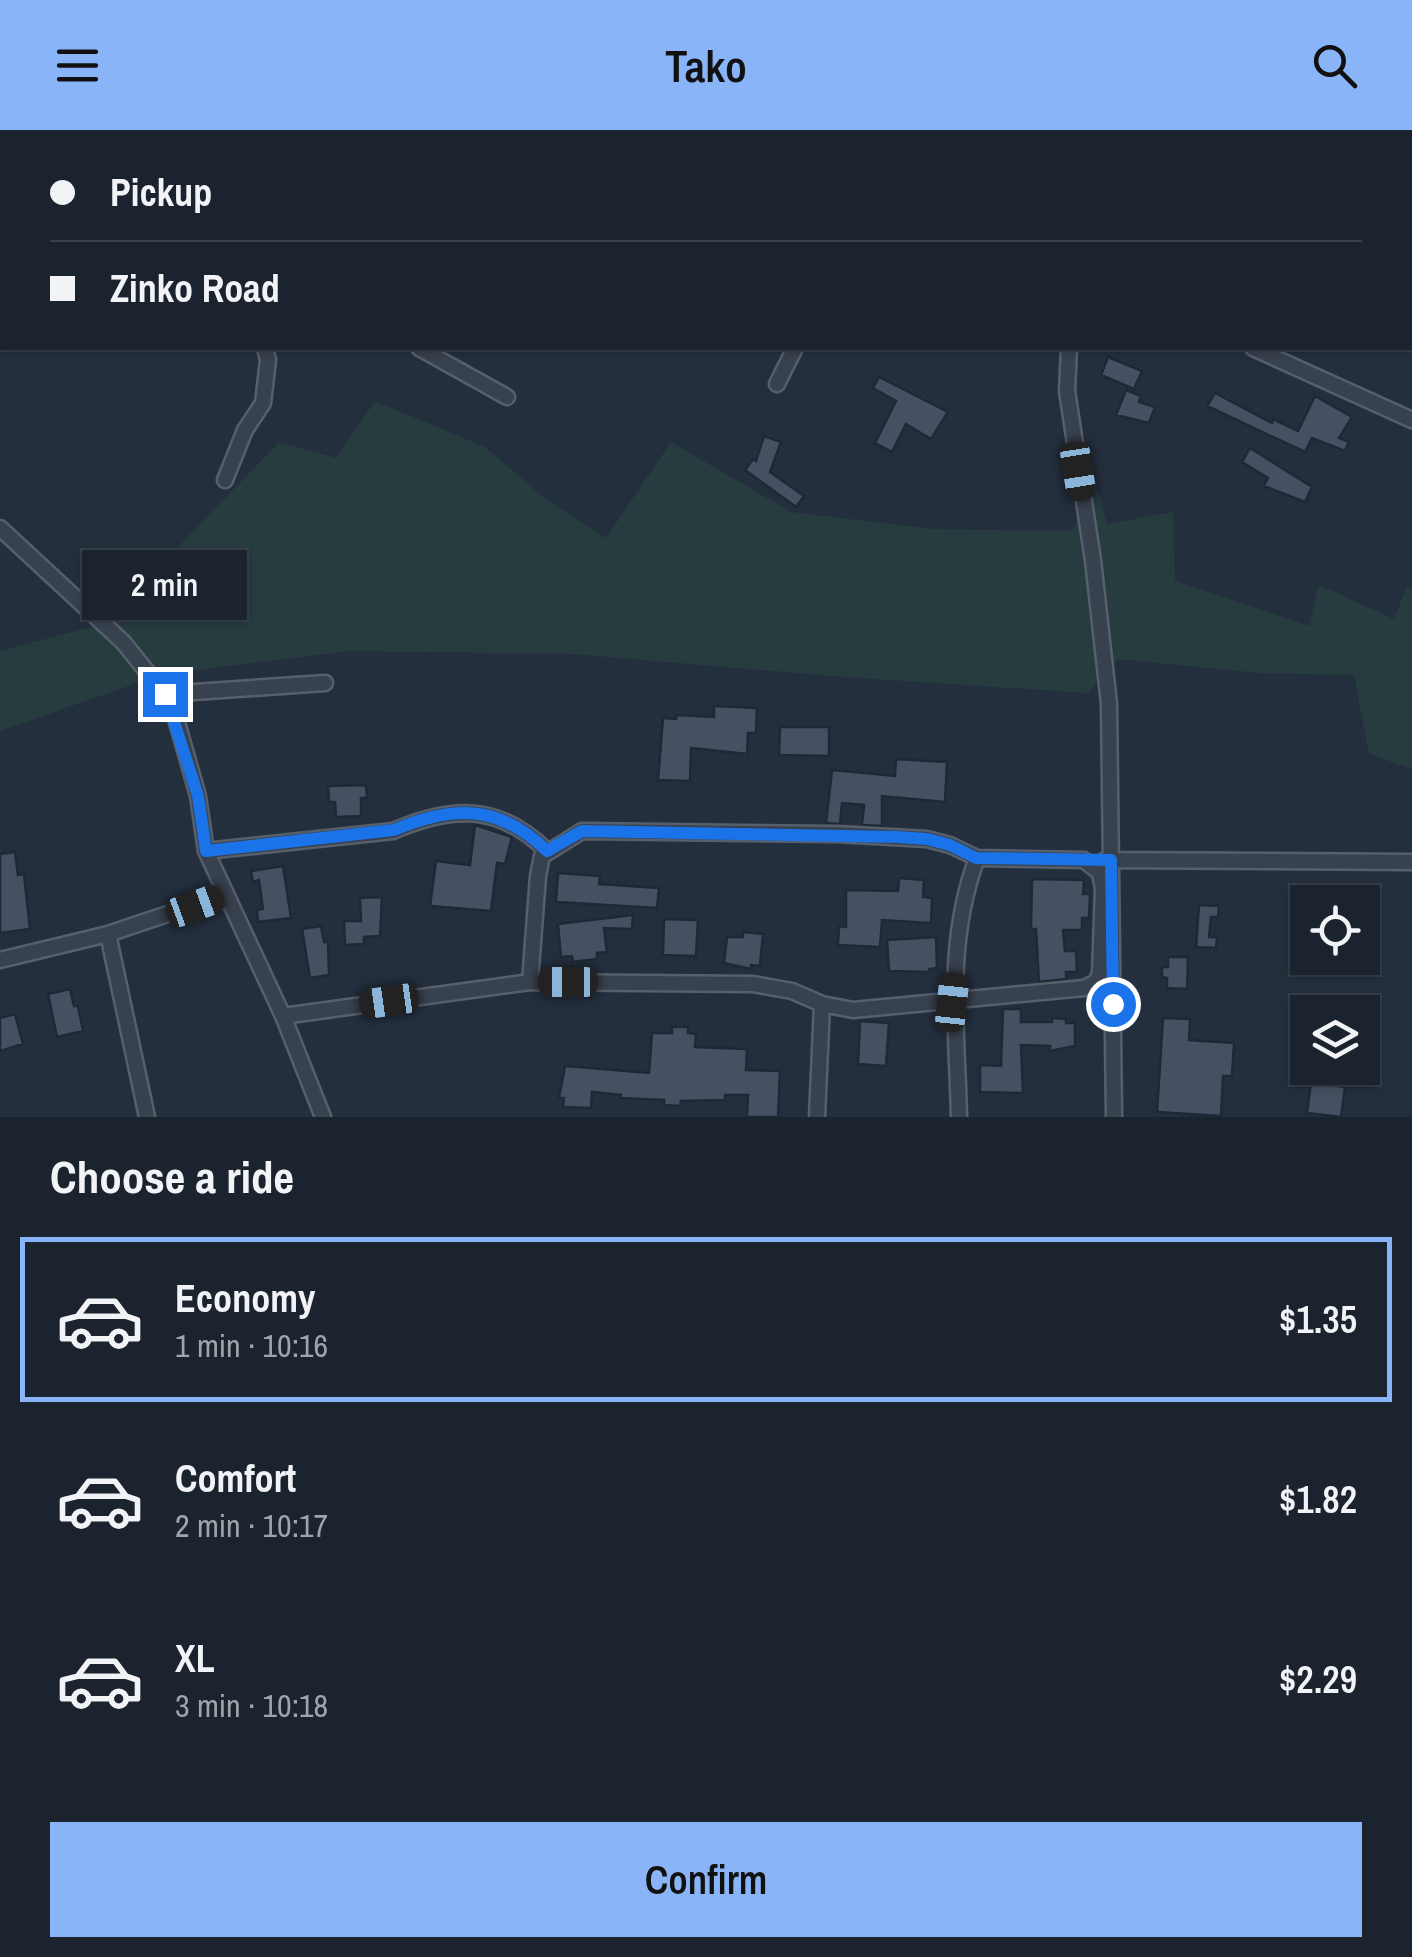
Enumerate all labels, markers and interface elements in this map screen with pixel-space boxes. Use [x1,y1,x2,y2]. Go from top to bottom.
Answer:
text: Tako [665,35,747,96]
icon: menu [50,38,105,93]
icon: search [1307,38,1362,93]
text: Pickup [110,167,212,218]
text: Zinko Road [110,263,280,314]
car [1058,439,1098,503]
callout: 2 min [82,549,248,619]
text: 2 min [131,563,198,606]
route end [143,672,188,717]
car [162,882,228,930]
map controls [1290,885,1380,1085]
button: locate [1290,885,1380,975]
car [538,967,598,997]
car [934,971,970,1033]
car [357,982,421,1020]
route start [1091,982,1136,1027]
button: layers [1290,995,1380,1085]
text: Choose a ride [50,1146,294,1207]
text: Economy [175,1273,315,1324]
icon: car [55,1275,145,1365]
text: $1.35 [1279,1294,1357,1345]
text: 1 min · 10:16 [175,1324,328,1367]
text: Comfort [175,1453,296,1504]
icon: car [55,1455,145,1545]
text: $1.82 [1279,1474,1357,1525]
text: 2 min · 10:17 [175,1504,328,1547]
text: XL [175,1633,215,1684]
icon: car [55,1635,145,1725]
text: $2.29 [1279,1654,1357,1705]
text: 3 min · 10:18 [175,1684,328,1727]
button: Confirm [50,1822,1362,1937]

